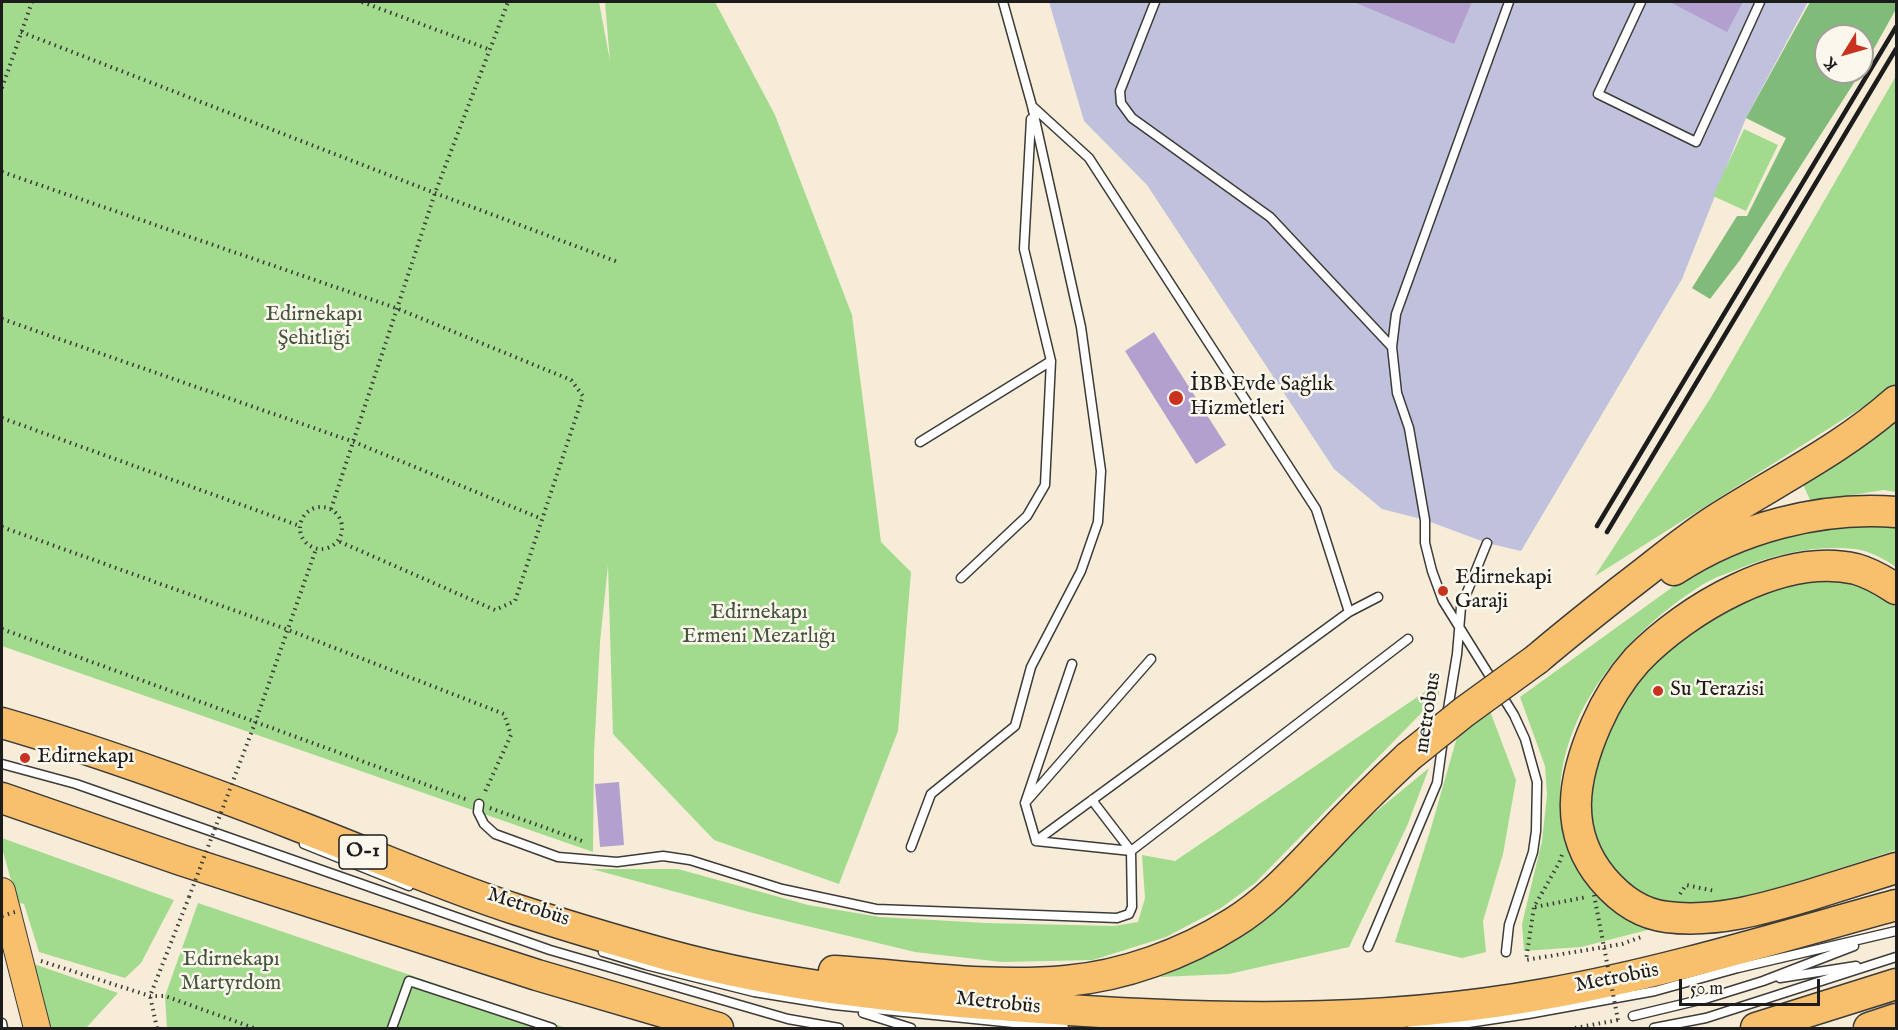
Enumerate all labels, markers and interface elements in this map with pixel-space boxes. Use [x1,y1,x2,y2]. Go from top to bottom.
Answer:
north arrow [1814,24,1874,84]
text: K [1820,53,1843,74]
park label: Edirnekapı Şehitliği [265,303,363,353]
place label: İBB Evde Sağlık Hizmetleri [1190,373,1334,423]
marker: İBB Evde Sağlık Hizmetleri [1167,389,1185,407]
place label: Edirnekapi Garaji [1455,566,1552,616]
marker: Edirnekapi Garaji [1436,584,1450,598]
park label: Edirnekapı Ermeni Mezarlığı [682,601,836,651]
street label: metrobus [1410,671,1448,755]
place label: Su Terazisi [1670,678,1764,704]
marker: Su Terazisi [1651,684,1665,698]
place label: Edirnekapı [37,745,134,771]
marker: Edirnekapı [18,751,32,765]
road number: O-1 [339,835,387,869]
street label: Metrobüs [484,883,572,933]
park label: Edirnekapı Martyrdom [181,948,281,998]
street label: Metrobüs [1573,959,1661,999]
scale bar [1682,967,1823,1005]
text: 50 m [1690,978,1723,1001]
street label: Metrobüs [954,987,1042,1021]

